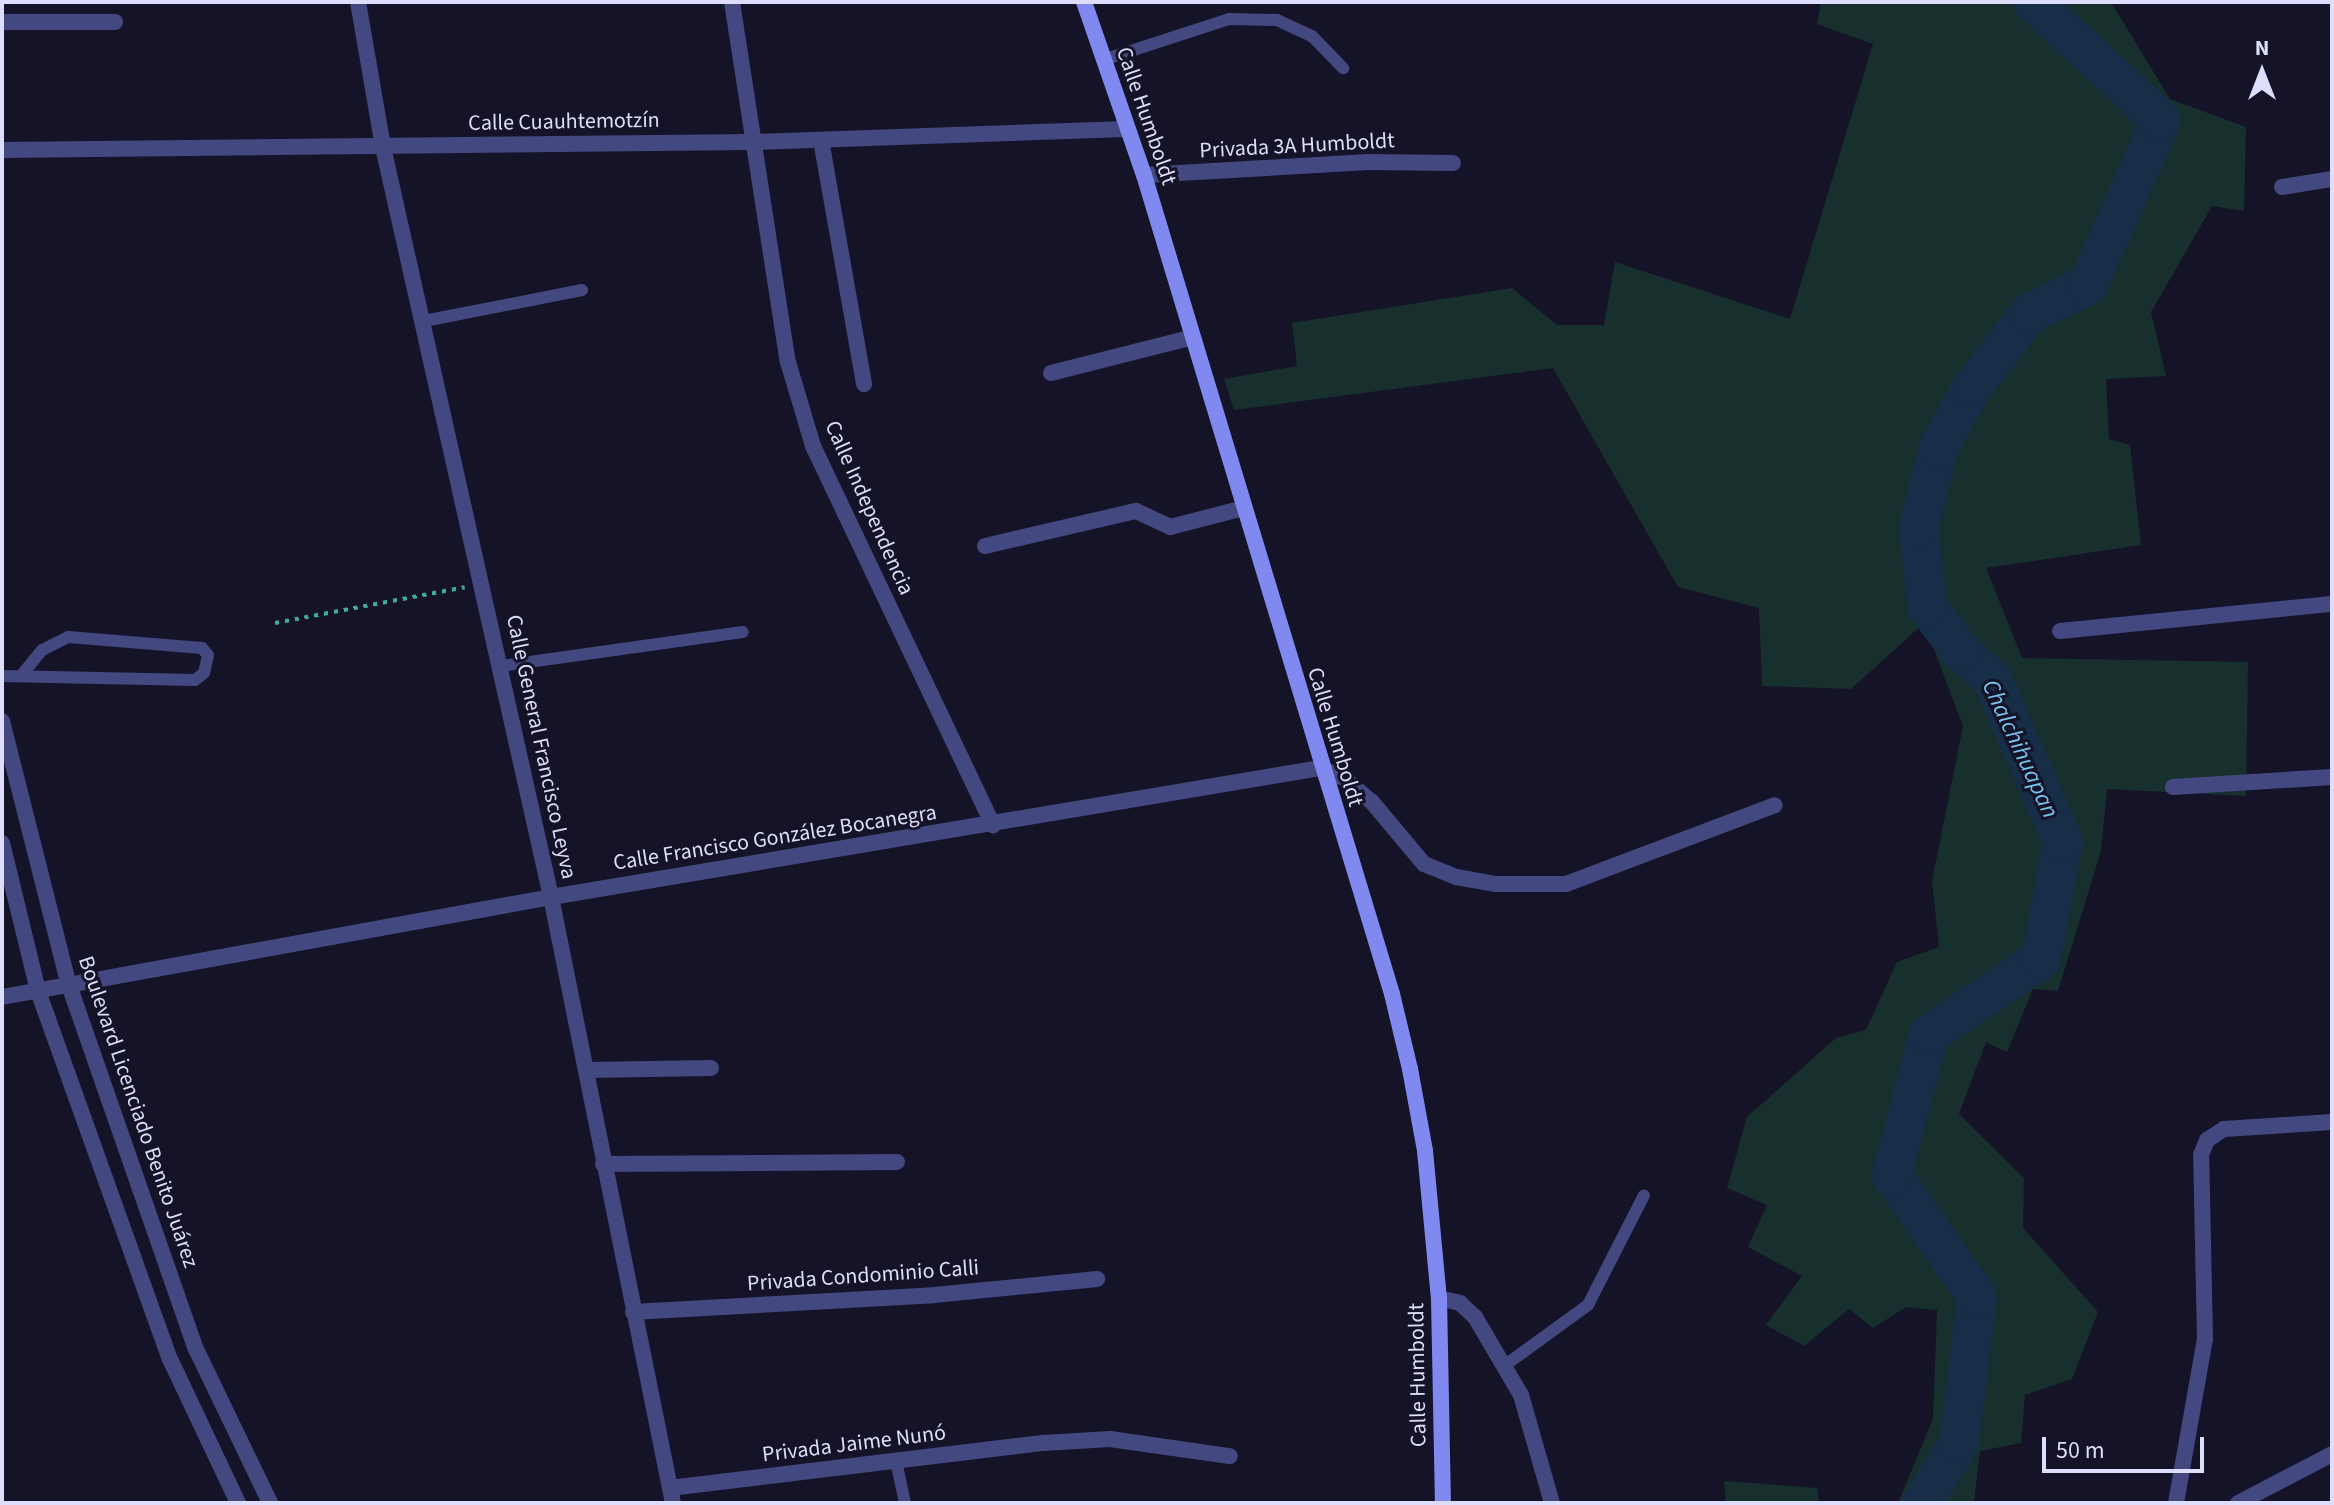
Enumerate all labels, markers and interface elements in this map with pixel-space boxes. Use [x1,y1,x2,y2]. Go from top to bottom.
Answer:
north arrow [2222,32,2302,112]
text: N [2255,32,2269,64]
street label: Calle Humboldt [1110,44,1182,188]
street label: Calle Cuauhtemotzín [468,107,660,137]
street label: Privada 3A Humboldt [1199,128,1395,164]
street label: Calle Independencia [819,417,919,599]
street label: Calle General Francisco Leyva [500,612,582,882]
street label: Calle Humboldt [1301,664,1369,810]
water label: Chalchihuapan [1975,675,2065,823]
street label: Calle Francisco González Bocanegra [611,799,939,877]
street label: Boulevard Licenciado Benito Juárez [72,953,204,1271]
street label: Privada Condominio Calli [746,1255,980,1297]
street label: Calle Humboldt [1404,1303,1432,1447]
street label: Privada Jaime Nunó [761,1420,947,1468]
scale bar [2046,1421,2208,1471]
text: 50 m [2056,1433,2105,1468]

